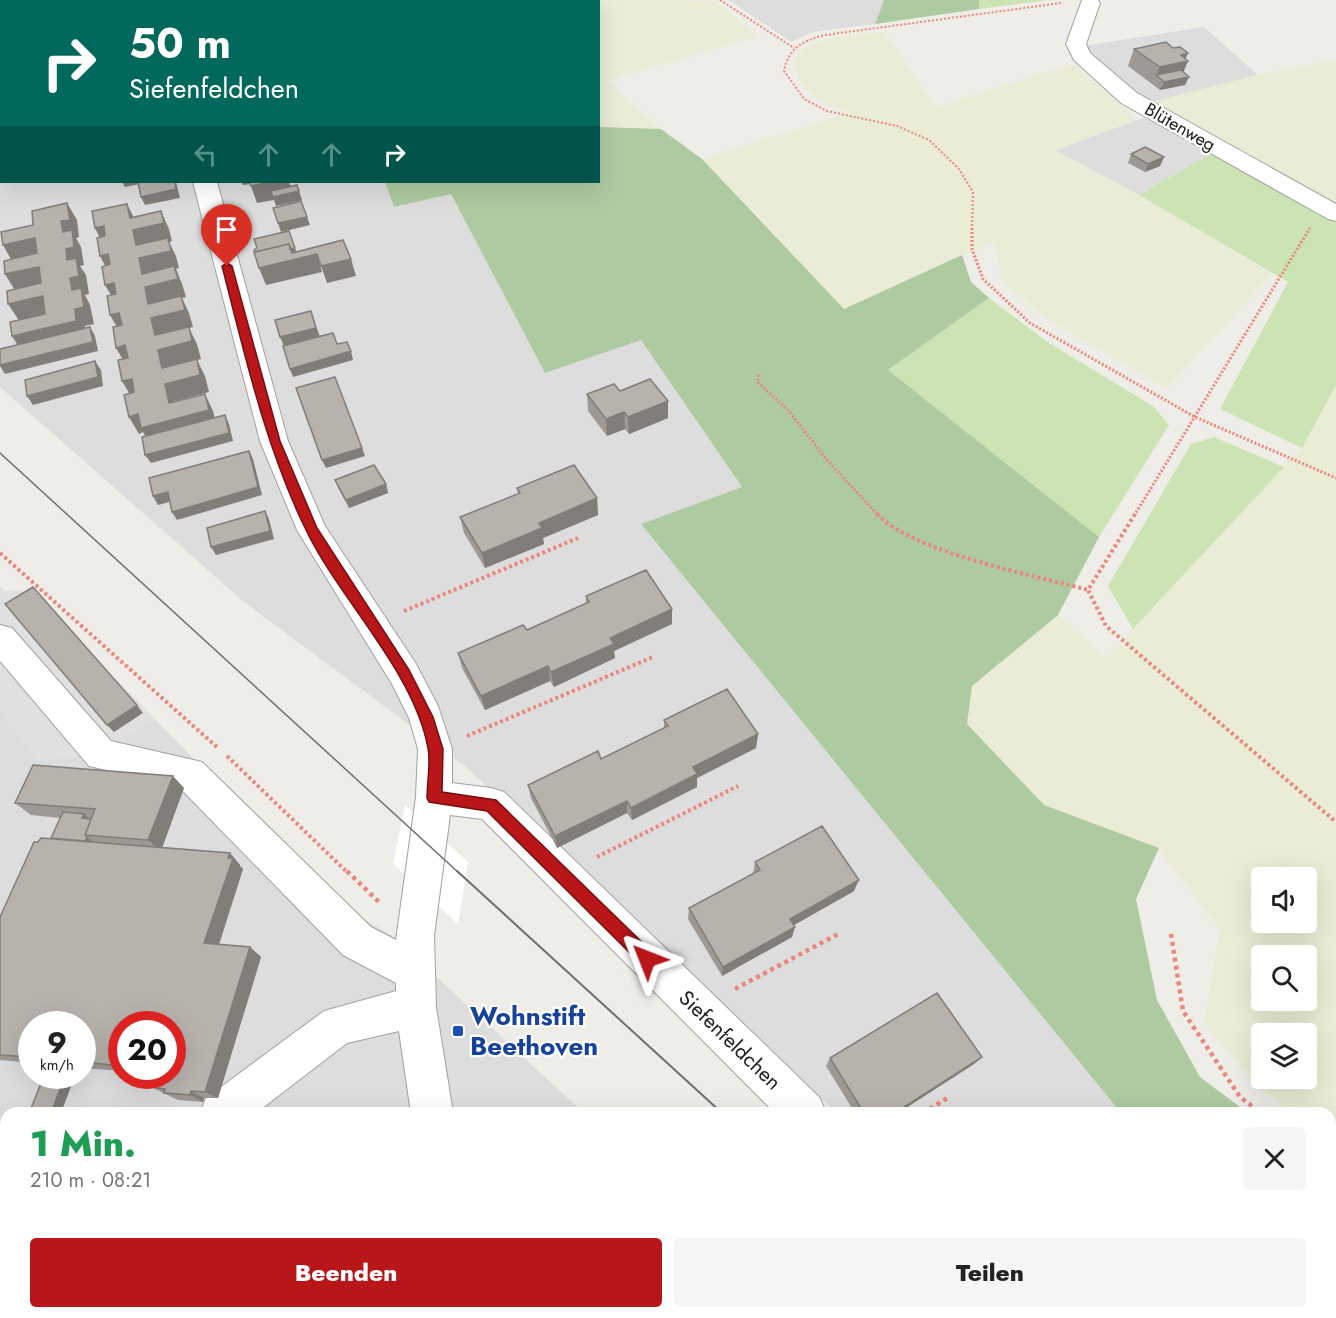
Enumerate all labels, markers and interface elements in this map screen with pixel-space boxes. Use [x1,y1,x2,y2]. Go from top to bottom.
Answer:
text: 50 m [129,13,231,74]
icon: right [30,24,108,102]
text: Siefenfeldchen [129,69,299,108]
street label: Blütenweg [1140,96,1220,158]
icon: left [189,138,222,171]
icon: ahead [252,138,285,171]
icon: ahead [315,138,348,171]
icon: right [378,138,411,171]
pin [201,204,252,266]
icon: arrive [210,213,243,246]
map controls [1251,867,1317,1089]
button: sound [1251,867,1317,933]
position arrow [615,927,679,991]
button: search [1251,945,1317,1011]
street label: Siefenfeldchen [672,983,788,1097]
place label: Wohnstift Beethoven [470,997,598,1065]
speed limit sign: 20 [108,1011,186,1089]
text: 9 [47,1021,67,1064]
button: layers [1251,1023,1317,1089]
marker: Wohnstift Beethoven [451,1024,465,1038]
text: km/h [40,1054,74,1076]
text: 1 Min. [30,1117,136,1169]
button: close [1243,1127,1306,1190]
text: 210 m · 08:21 [30,1166,151,1195]
button: Beenden [30,1238,662,1307]
button: Teilen [674,1238,1306,1307]

